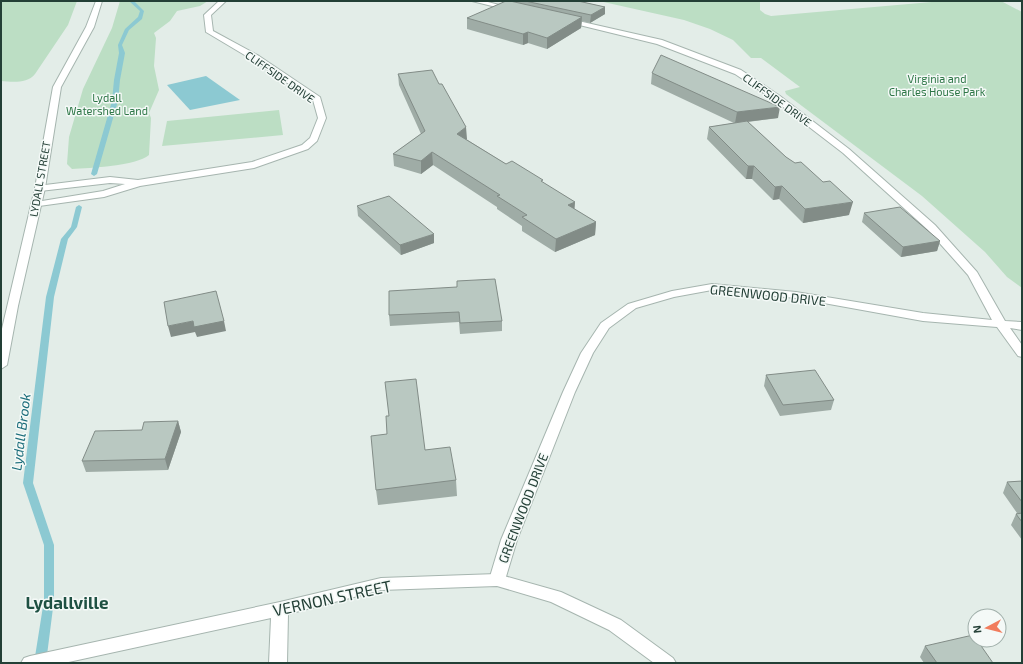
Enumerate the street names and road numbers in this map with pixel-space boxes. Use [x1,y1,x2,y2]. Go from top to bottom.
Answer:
street label: CLIFFSIDE DRIVE [243,48,317,105]
street label: CLIFFSIDE DRIVE [741,70,814,129]
street label: LYDALL STREET [26,139,53,218]
street label: GREENWOOD DRIVE [709,281,827,309]
street label: GREENWOOD DRIVE [495,451,551,565]
street label: VERNON STREET [271,576,393,619]

